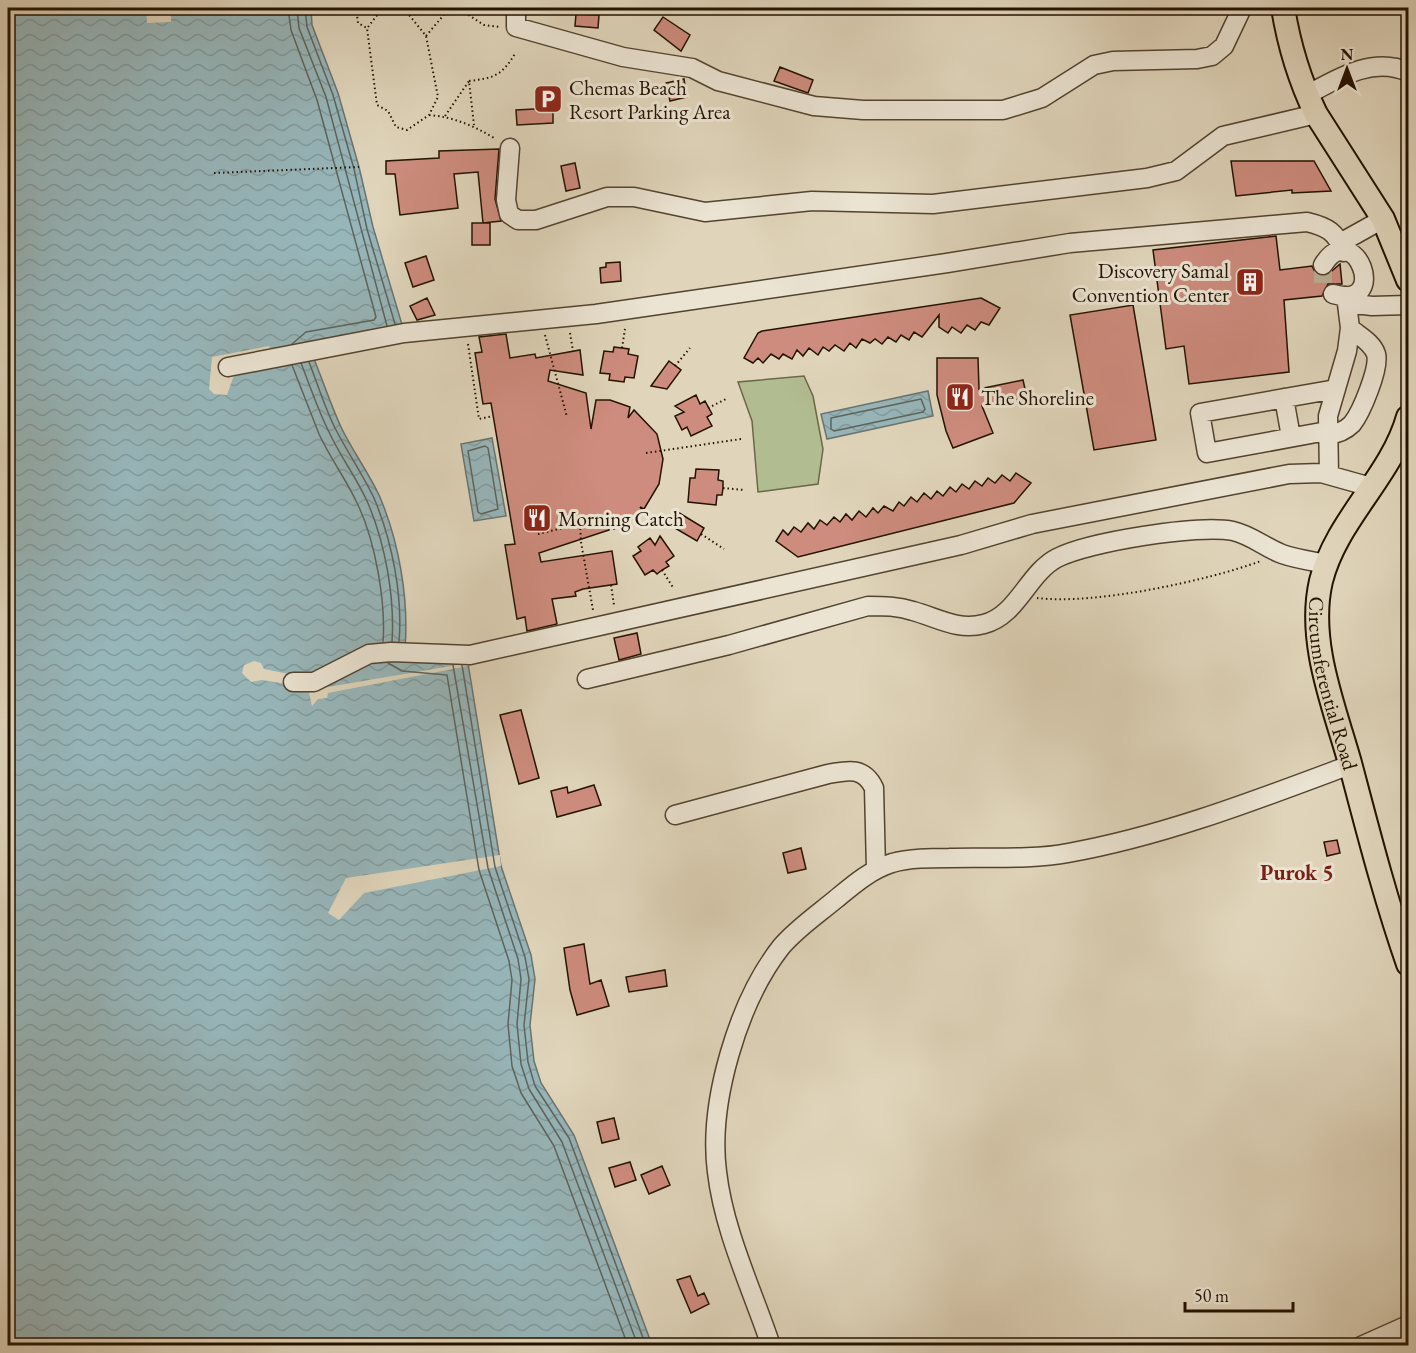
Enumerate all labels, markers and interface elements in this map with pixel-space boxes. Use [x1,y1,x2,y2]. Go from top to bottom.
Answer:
north arrow [1317,39,1377,99]
text: N [1341,44,1354,65]
place label: Chemas Beach Resort Parking Area [569,74,731,125]
parking icon: Chemas Beach Resort Parking Area [532,83,564,115]
place label: Discovery Samal Convention Center [1072,257,1229,308]
building icon: Discovery Samal Convention Center [1234,266,1266,298]
restaurant icon: The Shoreline [944,381,976,413]
place label: The Shoreline [981,384,1094,411]
restaurant icon: Morning Catch [521,502,553,534]
place label: Morning Catch [558,505,684,532]
street label: Circumferential Road [1304,596,1365,773]
district label: Purok 5 [1260,858,1334,887]
scale bar [1185,1275,1293,1313]
text: 50 m [1194,1284,1229,1307]

